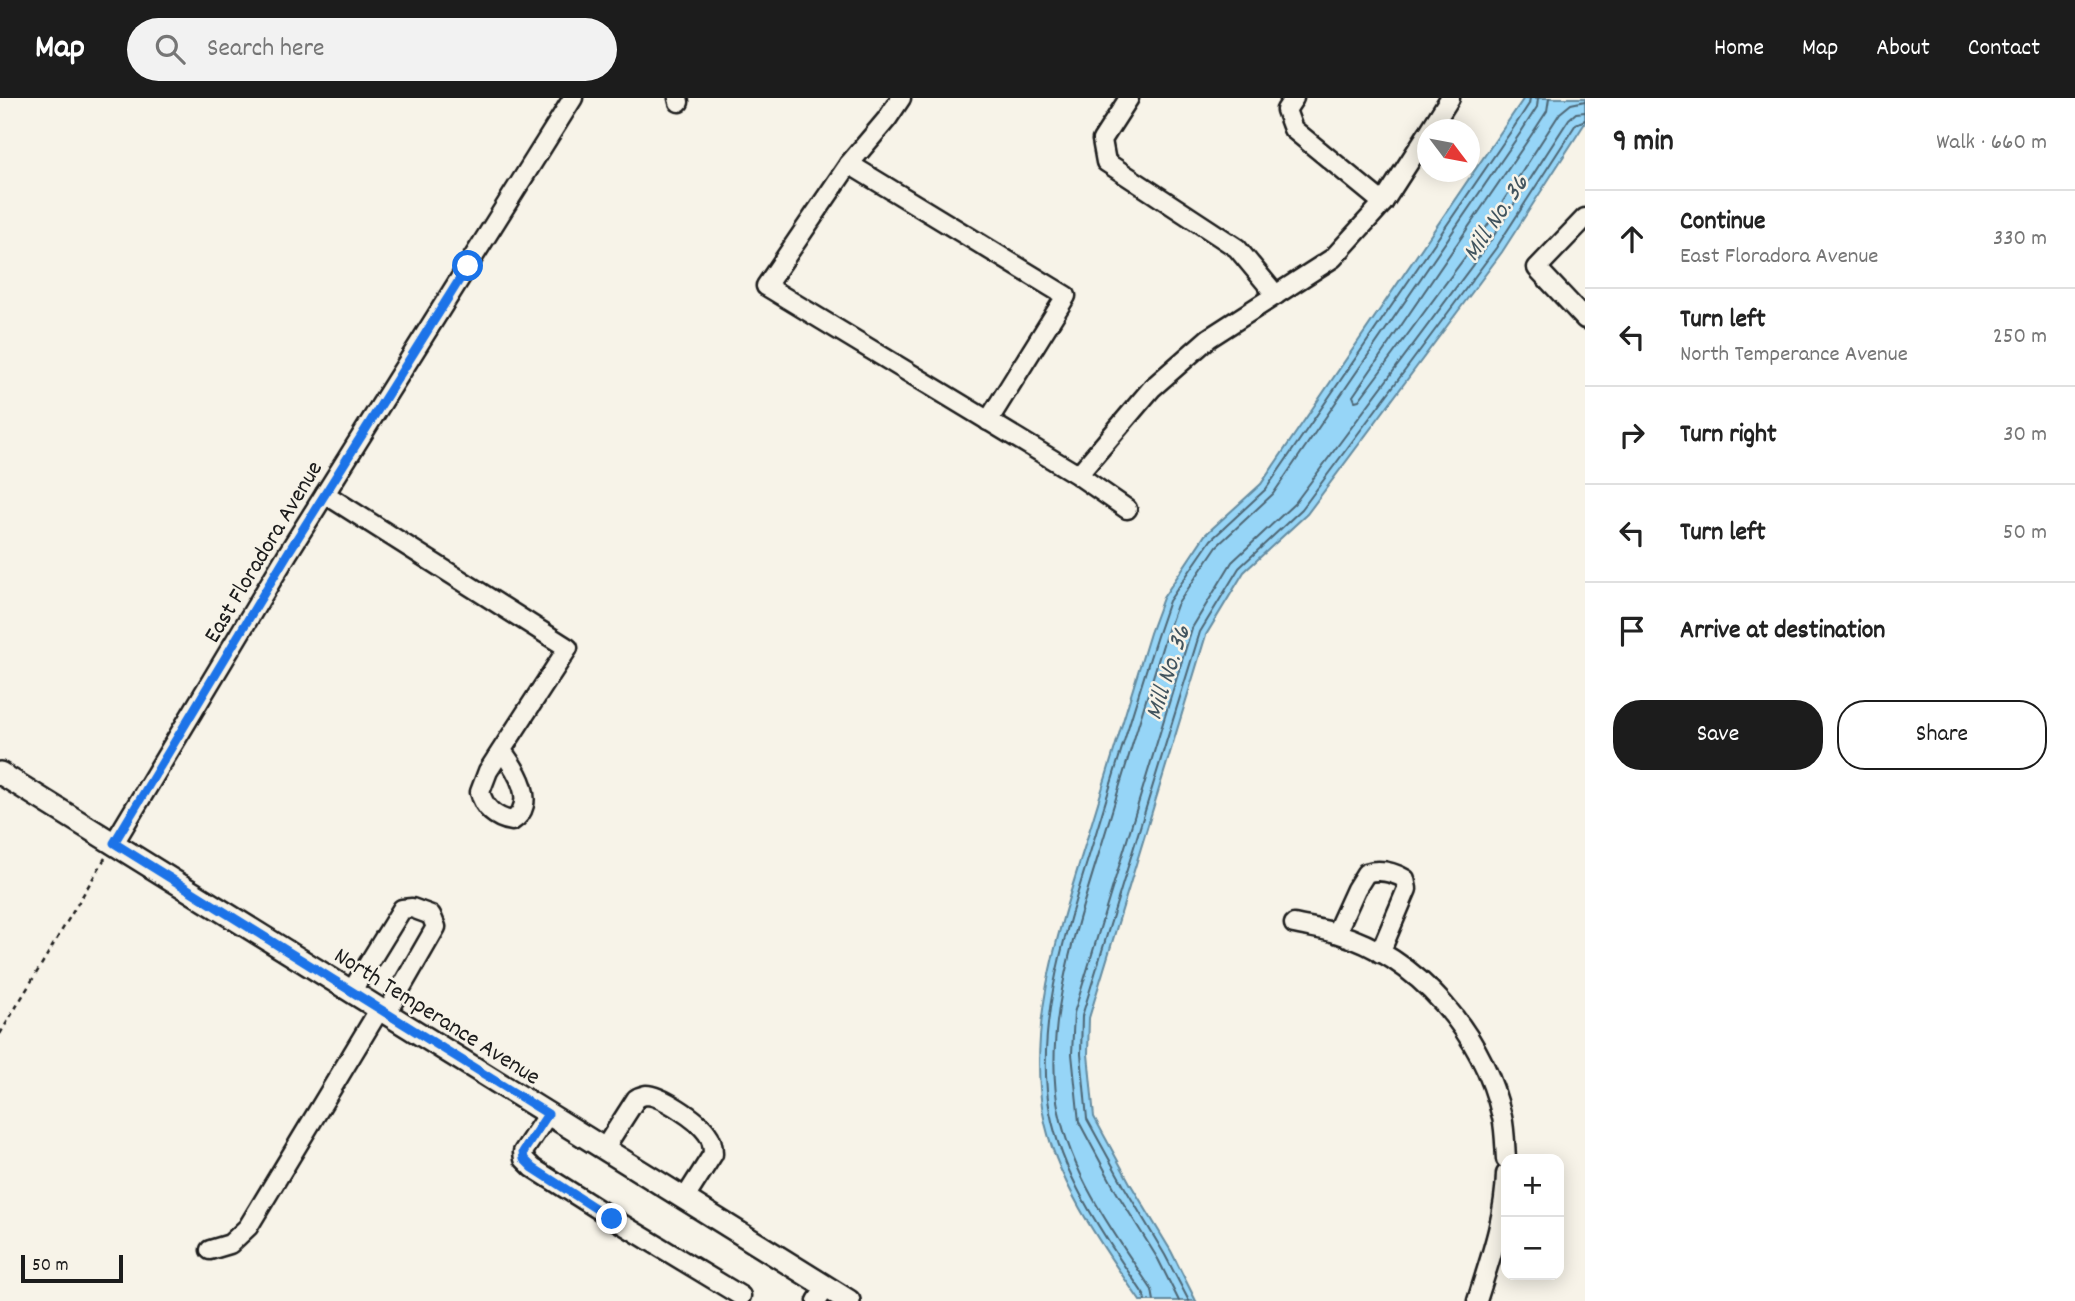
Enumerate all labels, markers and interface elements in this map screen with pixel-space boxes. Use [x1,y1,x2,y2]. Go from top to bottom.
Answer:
search box [127,18,617,81]
text: Map [35,26,85,73]
icon: search [151,30,189,68]
text: Search here [207,31,325,68]
text: Home [1714,32,1764,66]
text: Map [1802,32,1838,66]
text: About [1876,32,1930,66]
text: Contact [1968,32,2040,66]
north arrow [1417,119,1480,182]
text: 9 min [1613,122,1674,165]
text: Walk · 660 m [1936,127,2047,160]
water label: Mill No. 36 [1454,167,1540,270]
text: Continue [1680,204,1765,241]
icon: ahead [1613,220,1651,258]
text: 330 m [1993,223,2047,256]
text: East Floradora Avenue [1680,241,1879,274]
route start [452,250,483,281]
text: Turn left [1680,302,1766,339]
icon: left [1613,318,1651,356]
text: 250 m [1993,321,2047,354]
text: North Temperance Avenue [1680,339,1908,372]
icon: right [1613,416,1651,454]
text: Turn right [1680,417,1777,454]
text: 30 m [2003,419,2047,452]
street label: East Floradora Avenue [197,455,332,650]
icon: left [1613,514,1651,552]
text: Turn left [1680,515,1766,552]
text: 50 m [2003,517,2047,550]
icon: arrive [1613,612,1651,650]
text: Arrive at destination [1680,613,1885,650]
water label: Mill No. 36 [1137,620,1202,725]
button: Save [1613,700,1823,770]
button: Share [1837,700,2047,770]
street label: North Temperance Avenue [327,940,546,1095]
map controls [1501,1154,1564,1280]
button: + [1501,1154,1564,1217]
route end [596,1203,627,1234]
button: − [1501,1217,1564,1280]
scale bar [21,1252,122,1284]
text: 50 m [32,1253,69,1280]

